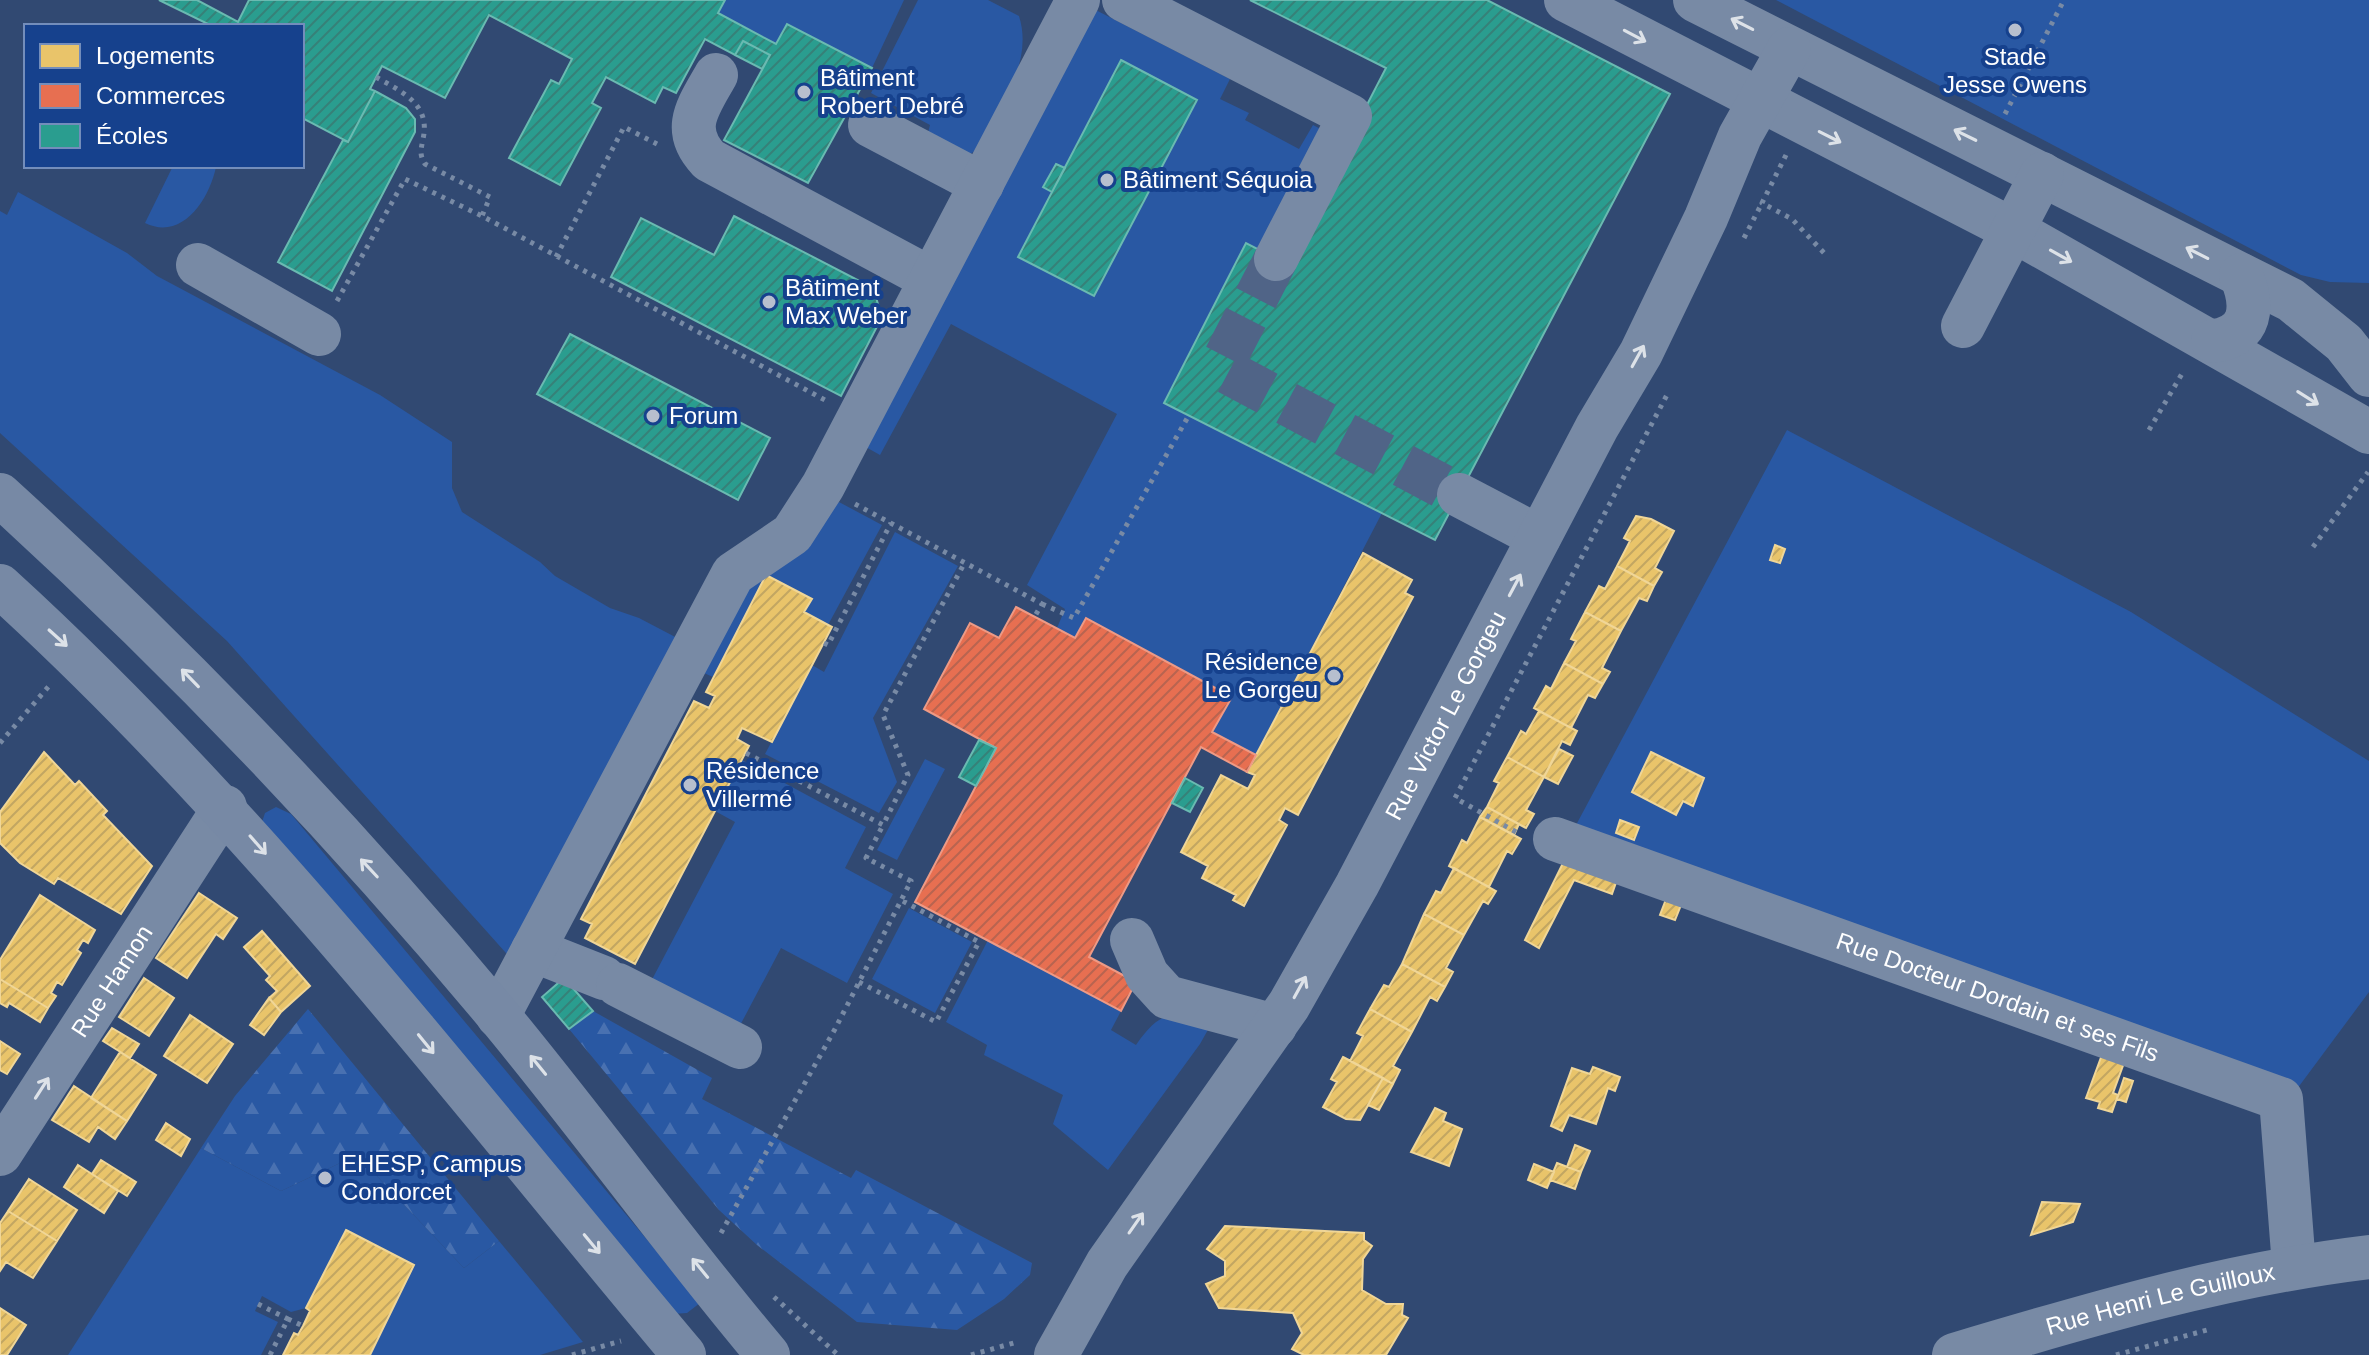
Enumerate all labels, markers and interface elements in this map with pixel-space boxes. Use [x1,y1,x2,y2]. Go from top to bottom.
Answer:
one-way arrow [1731,16,1755,32]
marker: Stade Jesse Owens [2006,21,2024,39]
legend [24,24,304,168]
one-way arrow [1622,29,1646,45]
text: Logements [96,42,215,69]
place label: Stade Jesse Owens [1943,43,2087,98]
place label: Bâtiment Robert Debré [820,64,964,119]
text: Commerces [96,82,225,109]
marker: Bâtiment Robert Debré [795,83,813,101]
text: Écoles [96,122,168,149]
one-way arrow [1953,127,1977,142]
one-way arrow [1818,130,1842,146]
place label: Bâtiment Séquoia [1123,166,1313,193]
marker: Bâtiment Séquoia [1098,171,1116,189]
one-way arrow [2185,244,2209,260]
one-way arrow [2049,249,2073,265]
place label: Bâtiment Max Weber [785,274,907,329]
marker: Bâtiment Max Weber [760,293,778,311]
one-way arrow [1631,345,1647,368]
one-way arrow [2296,390,2319,406]
place label: Forum [669,402,738,429]
marker: Forum [644,407,662,425]
one-way arrow [1507,573,1523,597]
street label: Rue Victor Le Gorgeu [1380,606,1511,824]
one-way arrow [47,629,67,647]
place label: Résidence Le Gorgeu [1205,648,1318,703]
marker: Résidence Le Gorgeu [1325,667,1343,685]
one-way arrow [181,668,200,688]
place label: Résidence Villermé [706,757,819,812]
marker: Résidence Villermé [681,776,699,794]
one-way arrow [249,835,267,855]
one-way arrow [360,858,378,878]
street label: Rue Hamon [65,920,158,1042]
street label: Rue Docteur Dordain et ses Fils [1833,927,2162,1067]
one-way arrow [1292,976,1308,999]
one-way arrow [417,1033,435,1053]
one-way arrow [529,1055,546,1076]
one-way arrow [35,1077,51,1100]
place label: EHESP, Campus Condorcet [341,1150,522,1205]
marker: EHESP, Campus Condorcet [316,1169,334,1187]
one-way arrow [1127,1213,1144,1235]
one-way arrow [583,1233,601,1254]
one-way arrow [691,1258,709,1279]
street label: Rue Henri Le Guilloux [2043,1258,2277,1340]

